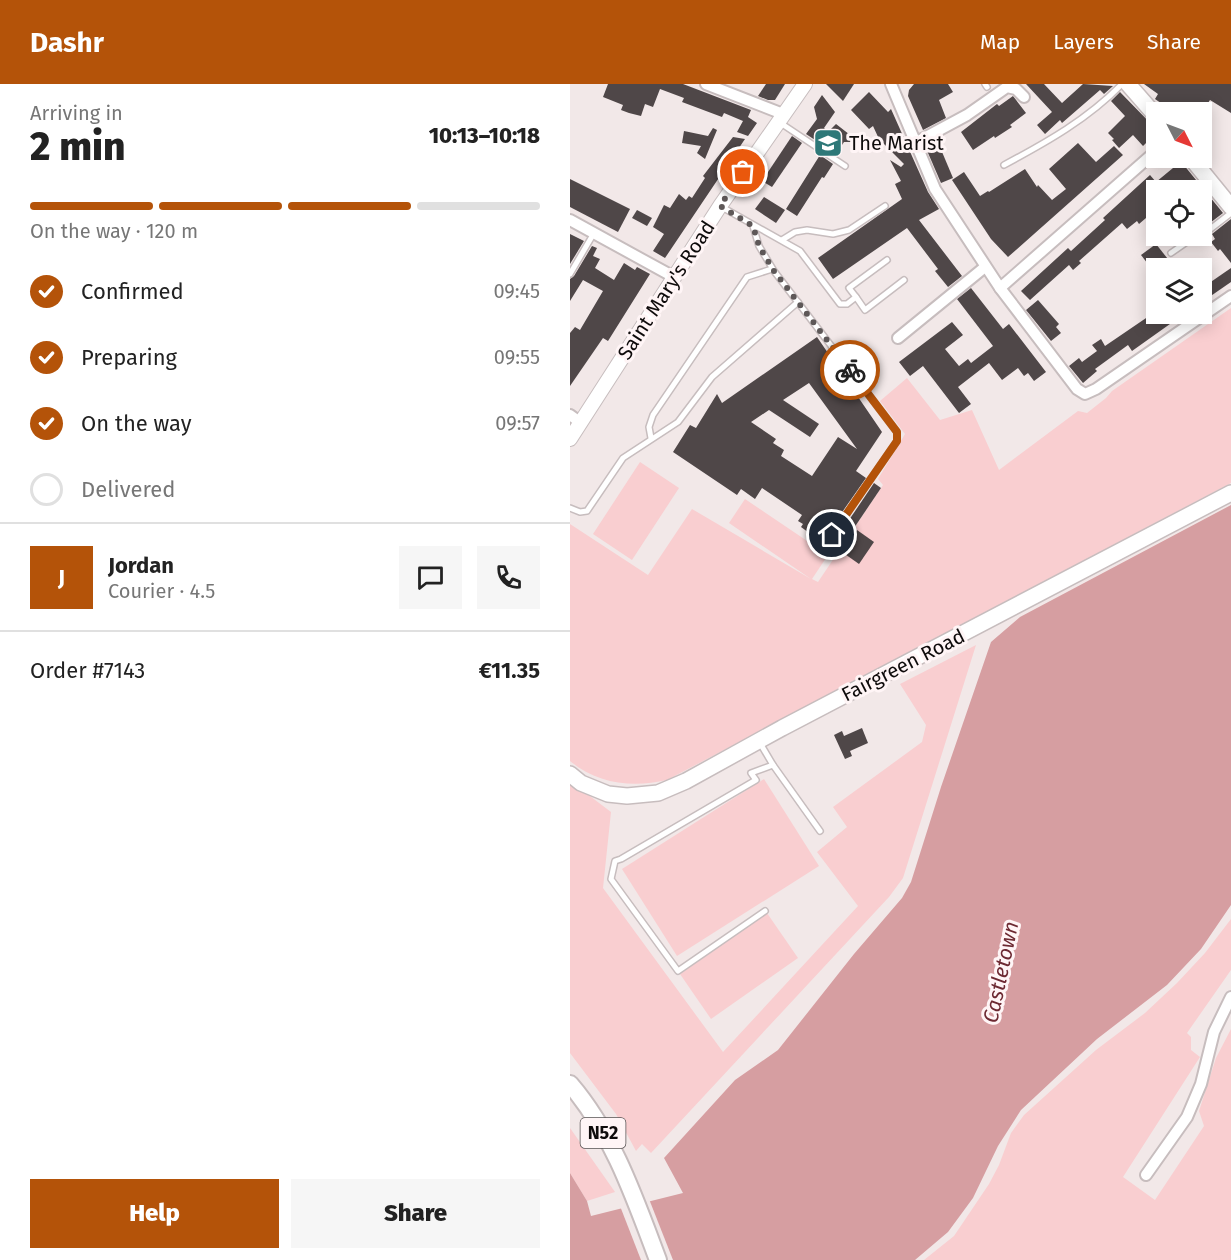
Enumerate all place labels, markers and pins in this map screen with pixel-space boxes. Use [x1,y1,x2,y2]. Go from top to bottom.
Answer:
school or university icon: The Marist [812,127,844,159]
place label: The Marist [849,131,944,155]
pin [717,146,768,197]
pin [806,509,857,560]

